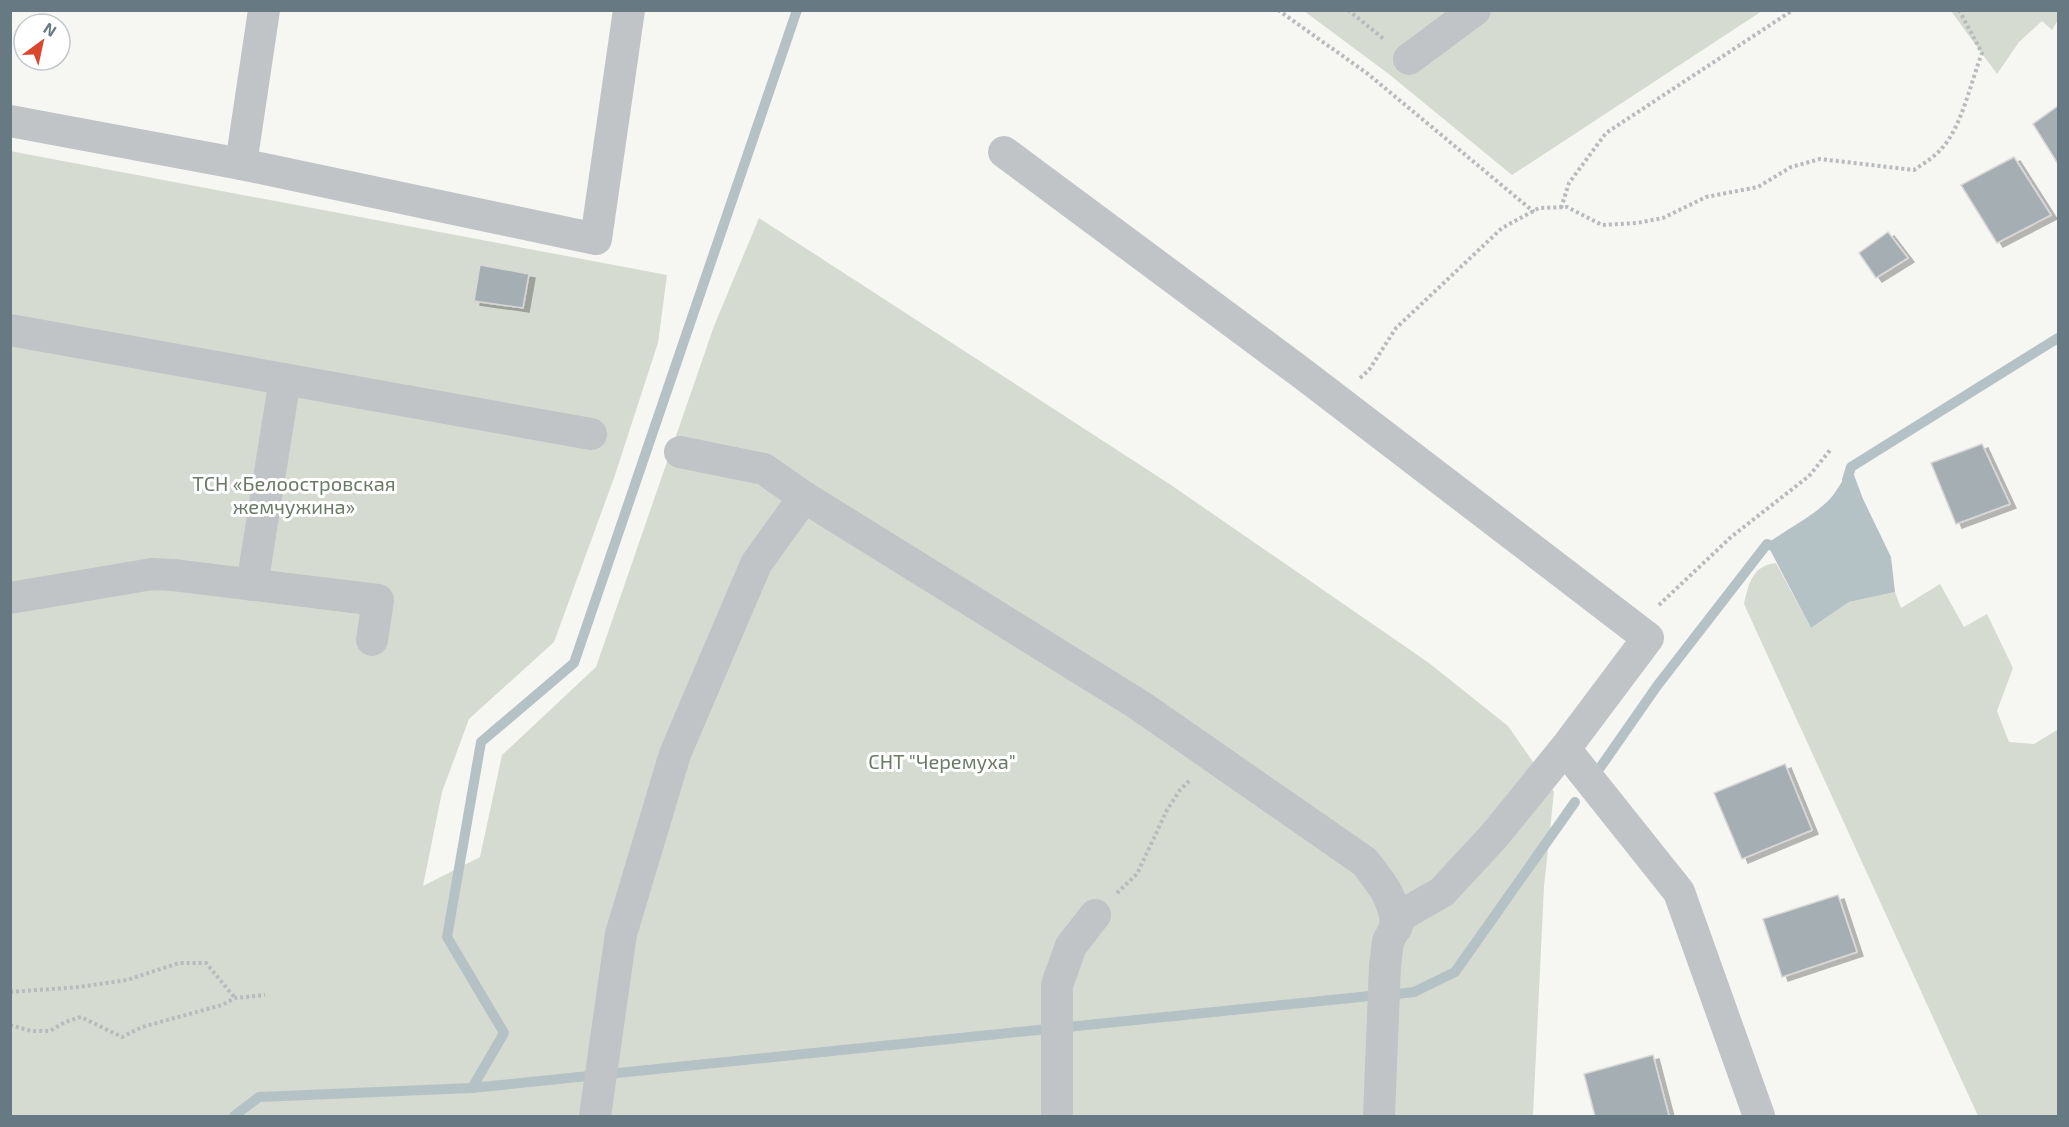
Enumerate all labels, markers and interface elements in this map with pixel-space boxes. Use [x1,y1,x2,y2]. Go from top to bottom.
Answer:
north arrow [12,12,72,72]
text: N [40,18,60,40]
park label: ТСН «Белоостровская жемчужина» [192,471,396,519]
park label: СНТ "Черемуха" [868,749,1016,774]

